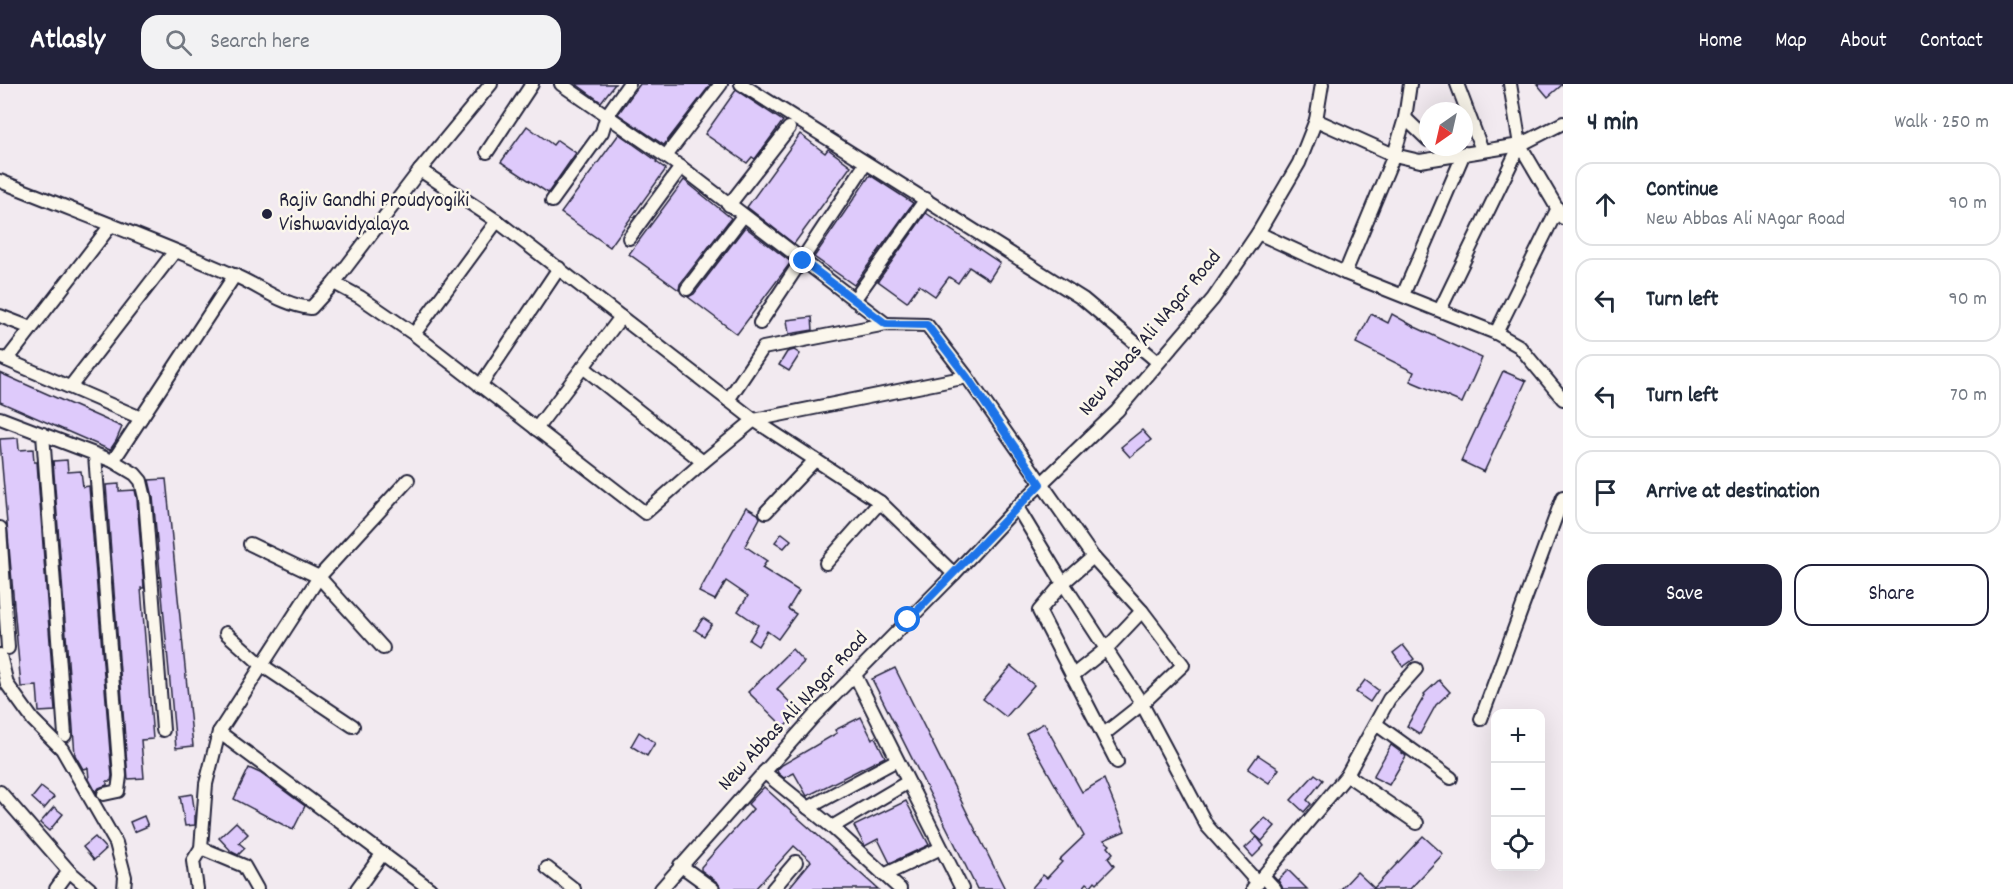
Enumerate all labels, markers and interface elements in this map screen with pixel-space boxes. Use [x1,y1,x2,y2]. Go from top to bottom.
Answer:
search box [141,15,561,69]
text: Atlasly [30,22,105,62]
icon: search [162,26,195,59]
text: Search here [210,27,310,58]
text: Home [1698,27,1742,57]
text: Map [1775,27,1807,57]
text: About [1840,27,1887,57]
text: Contact [1920,27,1983,57]
north arrow [1419,102,1473,156]
text: 4 min [1587,105,1638,142]
text: Walk · 250 m [1894,109,1989,137]
text: Continue [1646,175,1718,206]
place label: Rajiv Gandhi Proudyogiki Vishwavidyalaya [279,187,469,241]
icon: ahead [1589,188,1622,221]
text: 90 m [1949,190,1987,218]
text: New Abbas Ali NAgar Road [1646,206,1845,234]
marker: Rajiv Gandhi Proudyogiki Vishwavidyalaya [260,207,274,221]
street label: New Abbas Ali NAgar Road [1072,244,1230,424]
route end [789,247,815,273]
icon: left [1589,284,1622,317]
text: Turn left [1646,285,1718,316]
text: 90 m [1949,286,1987,314]
icon: left [1589,380,1622,413]
text: Turn left [1646,381,1718,412]
text: 70 m [1950,382,1987,410]
icon: arrive [1589,476,1622,509]
text: Arrive at destination [1646,477,1820,508]
button: Save [1587,564,1782,626]
button: Share [1794,564,1989,626]
route start [894,606,920,632]
street label: New Abbas Ali NAgar Road [712,625,876,799]
map controls [1491,709,1545,871]
button: + [1491,709,1545,763]
button: − [1491,763,1545,817]
button: locate [1491,817,1545,871]

